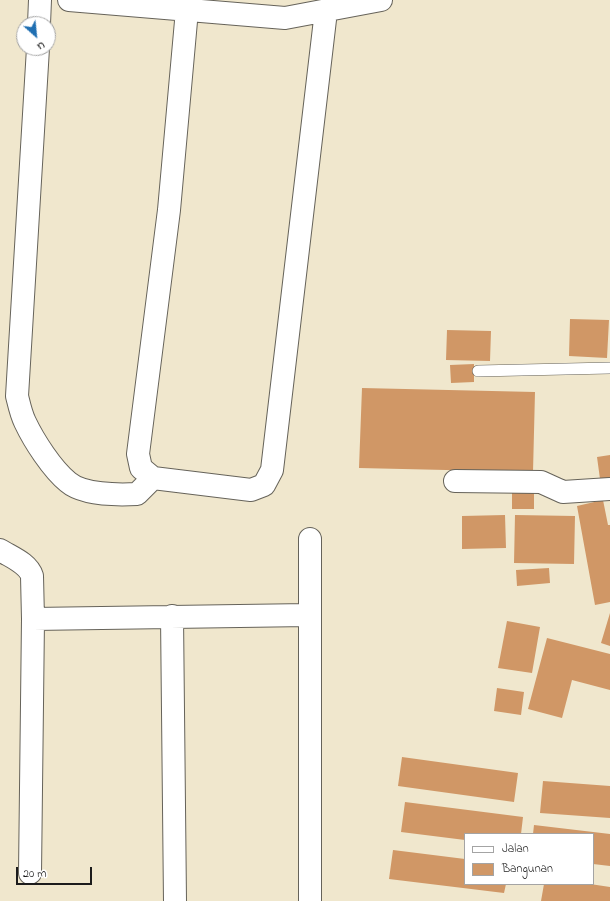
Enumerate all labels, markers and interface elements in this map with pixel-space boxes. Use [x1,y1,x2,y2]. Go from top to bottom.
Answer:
north arrow [16,16,56,56]
text: U [34,37,48,55]
legend [464,833,594,885]
text: Jalan [502,840,529,858]
scale bar [18,859,94,885]
text: Bangunan [502,860,553,878]
text: 20 m [23,865,46,883]

